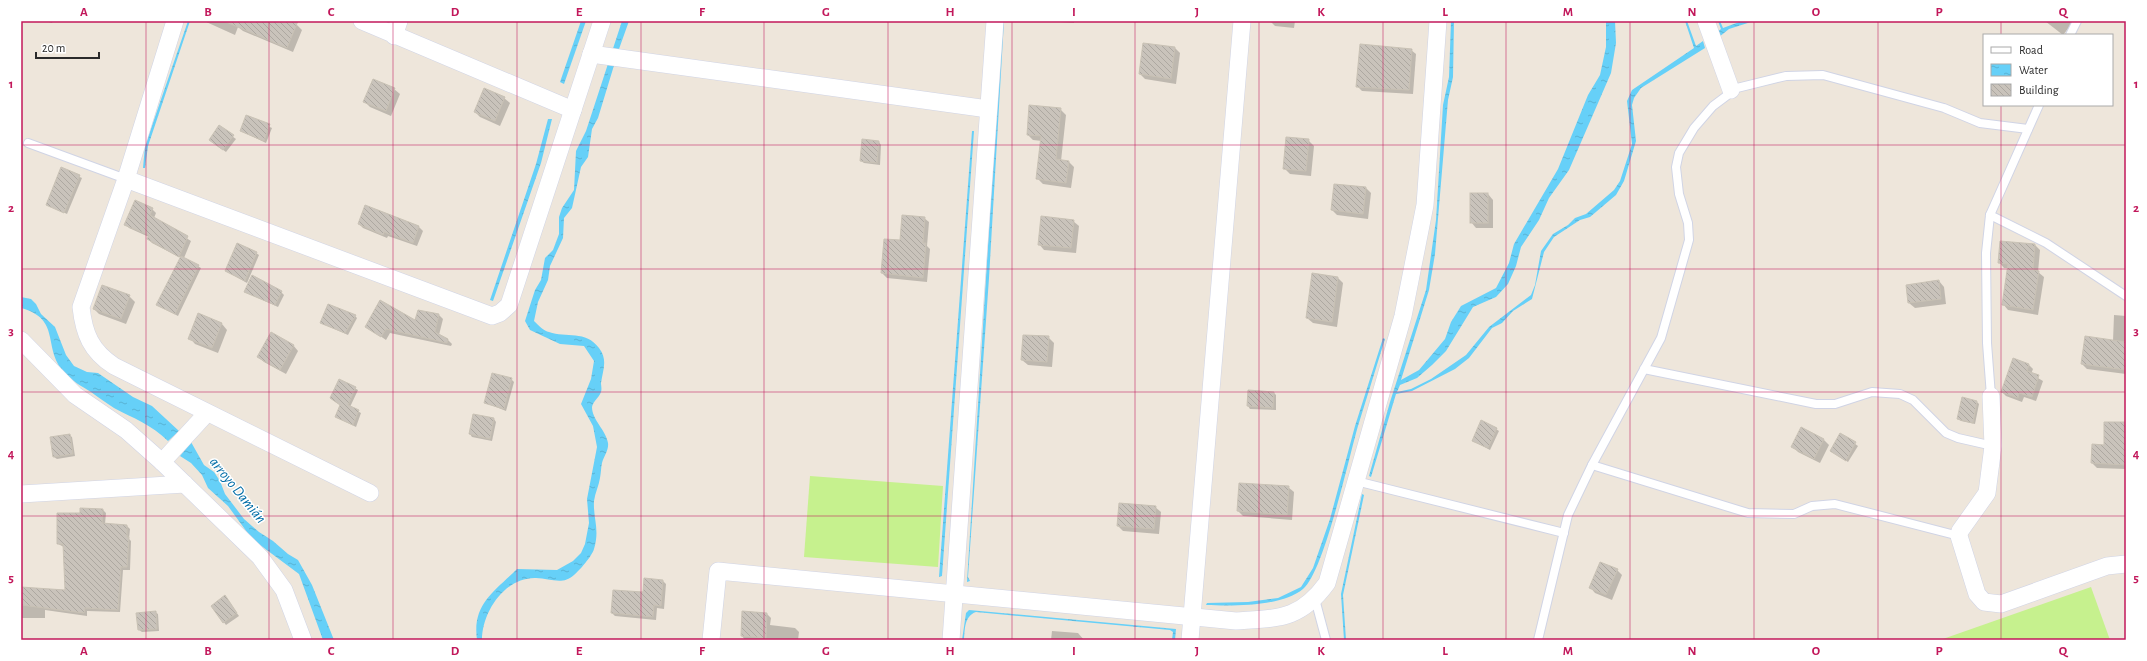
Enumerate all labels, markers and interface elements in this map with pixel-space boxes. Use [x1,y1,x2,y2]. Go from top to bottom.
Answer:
text: A [80,6,88,19]
text: B [204,6,212,19]
text: C [328,6,335,19]
text: D [451,6,460,19]
text: E [576,6,583,19]
text: F [699,6,706,19]
text: G [822,6,830,19]
text: H [945,6,955,19]
text: I [1072,6,1076,19]
text: J [1195,6,1199,19]
text: K [1317,6,1325,19]
text: L [1442,6,1448,19]
text: M [1563,6,1573,19]
text: N [1687,6,1697,19]
text: O [1812,6,1821,19]
text: P [1935,6,1943,19]
text: Q [2059,6,2069,19]
scale bar [36,34,99,60]
legend [1983,34,2113,106]
text: 20 m [42,42,65,54]
text: Road [2019,44,2043,56]
text: Water [2019,64,2048,76]
text: 1 [9,78,13,91]
text: 1 [2134,78,2138,91]
text: Building [2019,84,2059,96]
text: 2 [8,202,14,215]
text: 2 [2133,202,2139,215]
text: 3 [8,325,14,338]
text: 3 [2133,325,2139,338]
text: 4 [8,448,15,461]
text: 4 [2133,448,2140,461]
water label: arroyo Damián [207,454,269,526]
text: 5 [8,572,14,585]
text: 5 [2133,572,2139,585]
text: A [80,645,88,658]
text: B [204,645,212,658]
text: C [328,645,335,658]
text: D [451,645,460,658]
text: E [576,645,583,658]
text: F [699,645,706,658]
text: G [822,645,830,658]
text: H [945,645,955,658]
text: I [1072,645,1076,658]
text: J [1195,645,1199,658]
text: K [1317,645,1325,658]
text: L [1442,645,1448,658]
text: M [1563,645,1573,658]
text: N [1687,645,1697,658]
text: O [1812,645,1821,658]
text: P [1935,645,1943,658]
text: Q [2059,645,2069,658]

